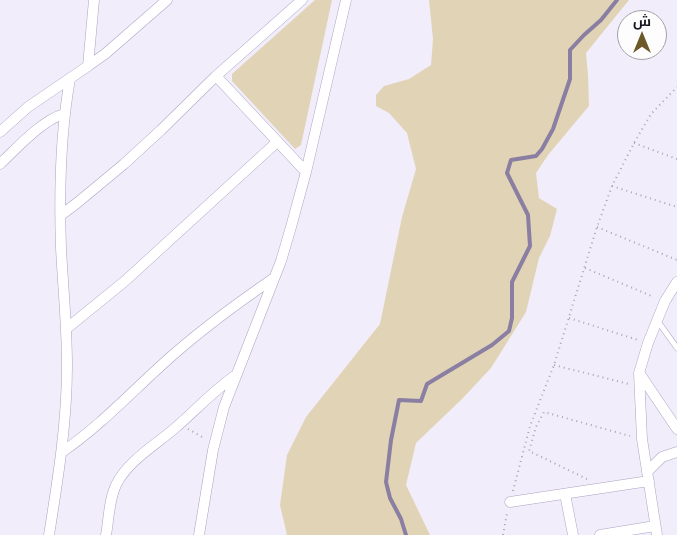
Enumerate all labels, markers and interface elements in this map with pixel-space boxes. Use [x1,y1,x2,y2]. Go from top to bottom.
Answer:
north arrow [617,10,667,60]
text: ش [633,12,651,30]

